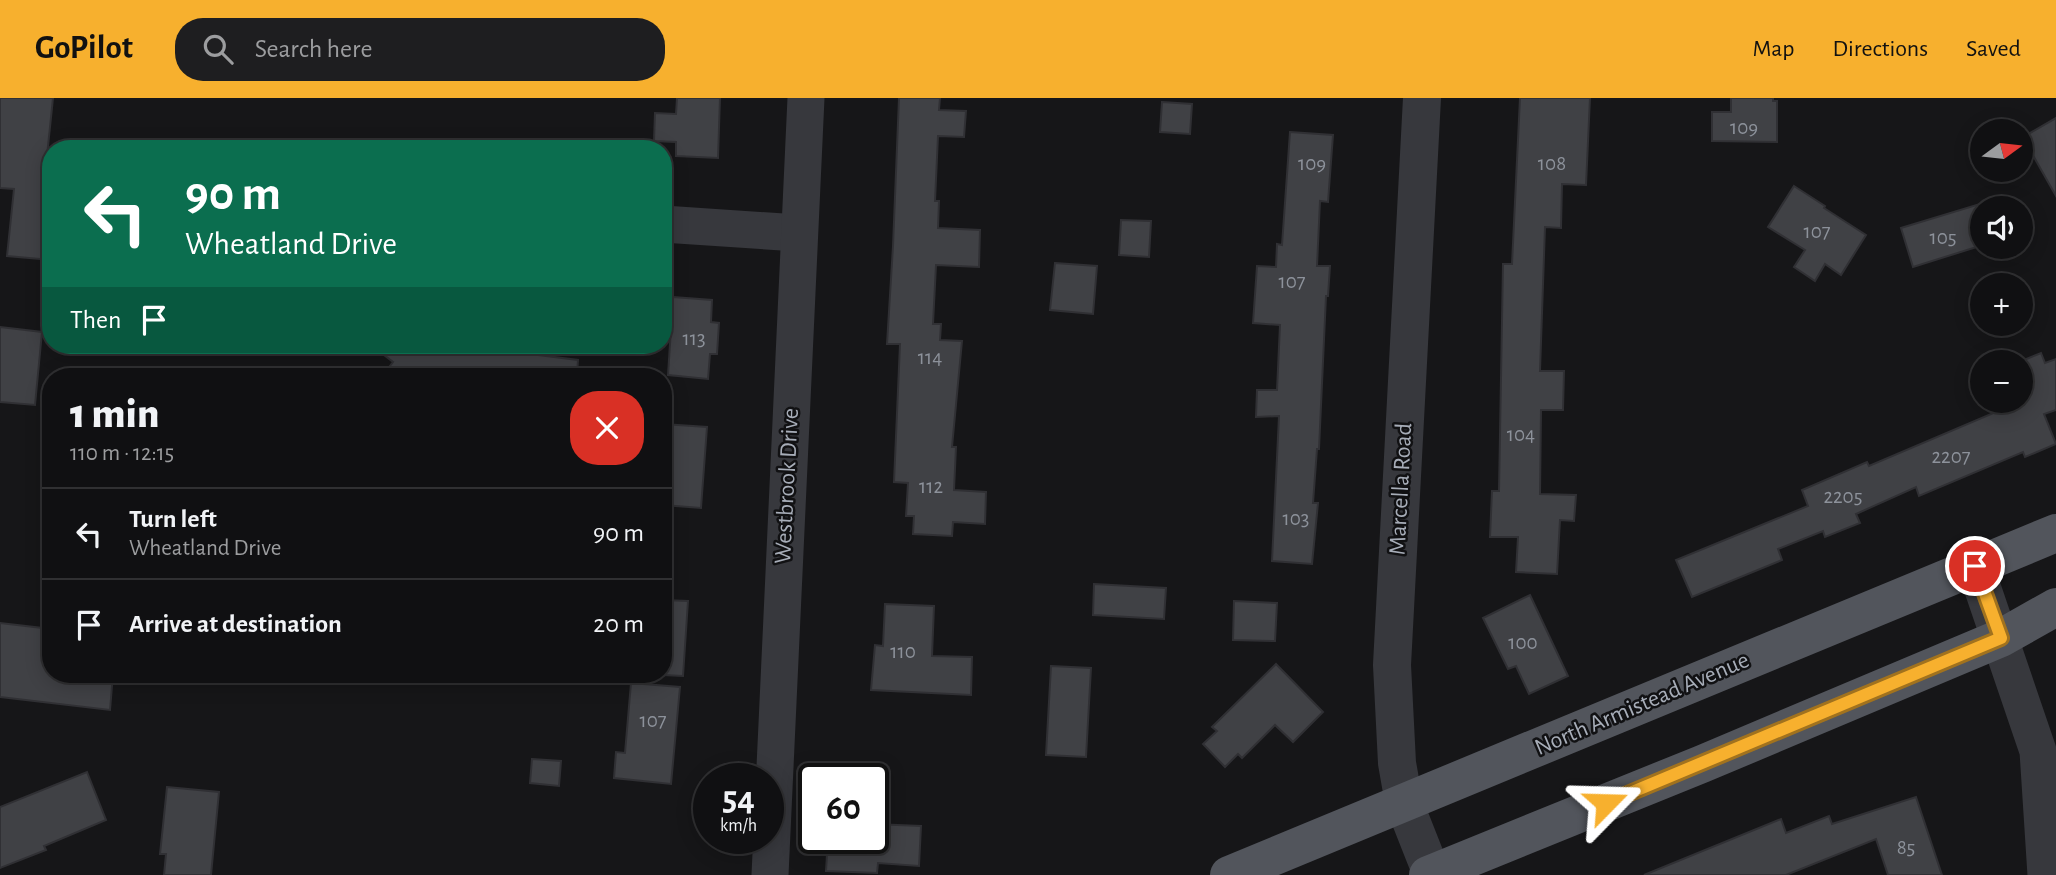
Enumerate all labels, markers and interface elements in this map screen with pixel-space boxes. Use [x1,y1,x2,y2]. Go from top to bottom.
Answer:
search box [175,18,665,81]
icon: search [199,30,237,68]
text: GoPilot [35,32,133,65]
text: Search here [255,36,372,62]
text: Map [1752,37,1794,61]
text: Directions [1832,37,1928,61]
text: Saved [1966,37,2021,61]
house number: 109 [1730,117,1758,138]
north arrow [1970,119,2034,182]
map controls [1970,119,2033,413]
house number: 109 [1298,153,1326,174]
house number: 108 [1538,153,1566,174]
icon: left [70,168,161,259]
text: 90 m [185,170,281,219]
button: sound [1970,196,2033,259]
house number: 107 [1803,221,1831,242]
house number: 105 [1929,227,1957,248]
text: Wheatland Drive [185,228,397,260]
house number: 107 [1278,271,1306,292]
button: + [1970,273,2033,336]
icon: arrive [135,301,173,339]
text: Then [70,307,121,333]
house number: 113 [682,328,706,349]
house number: 114 [918,347,942,368]
button: − [1970,350,2033,413]
button: close [570,391,644,465]
text: 1 min [70,393,159,435]
street label: Westbrook Drive [771,407,803,565]
street label: Marcella Road [1386,422,1416,556]
house number: 104 [1507,424,1535,445]
text: 110 m · 12:15 [70,442,174,465]
house number: 2207 [1932,446,1971,467]
house number: 112 [919,476,943,497]
house number: 2205 [1824,486,1862,507]
text: Turn left [129,506,217,532]
house number: 103 [1283,508,1309,529]
icon: left [70,515,108,553]
text: 90 m [593,520,644,546]
pin [1945,536,2005,596]
text: Wheatland Drive [129,537,281,560]
icon: arrive [1956,547,1994,585]
icon: arrive [70,606,108,644]
text: Arrive at destination [129,611,342,637]
text: 20 m [593,611,644,637]
house number: 100 [1508,632,1538,653]
house number: 110 [890,641,916,662]
street label: North Armistead Avenue [1531,648,1753,760]
house number: 107 [639,710,667,731]
speed limit sign: 60 [798,763,889,854]
position arrow [1569,766,1643,840]
text: 54 [722,782,755,817]
text: km/h [720,817,757,835]
house number: 85 [1897,837,1915,858]

